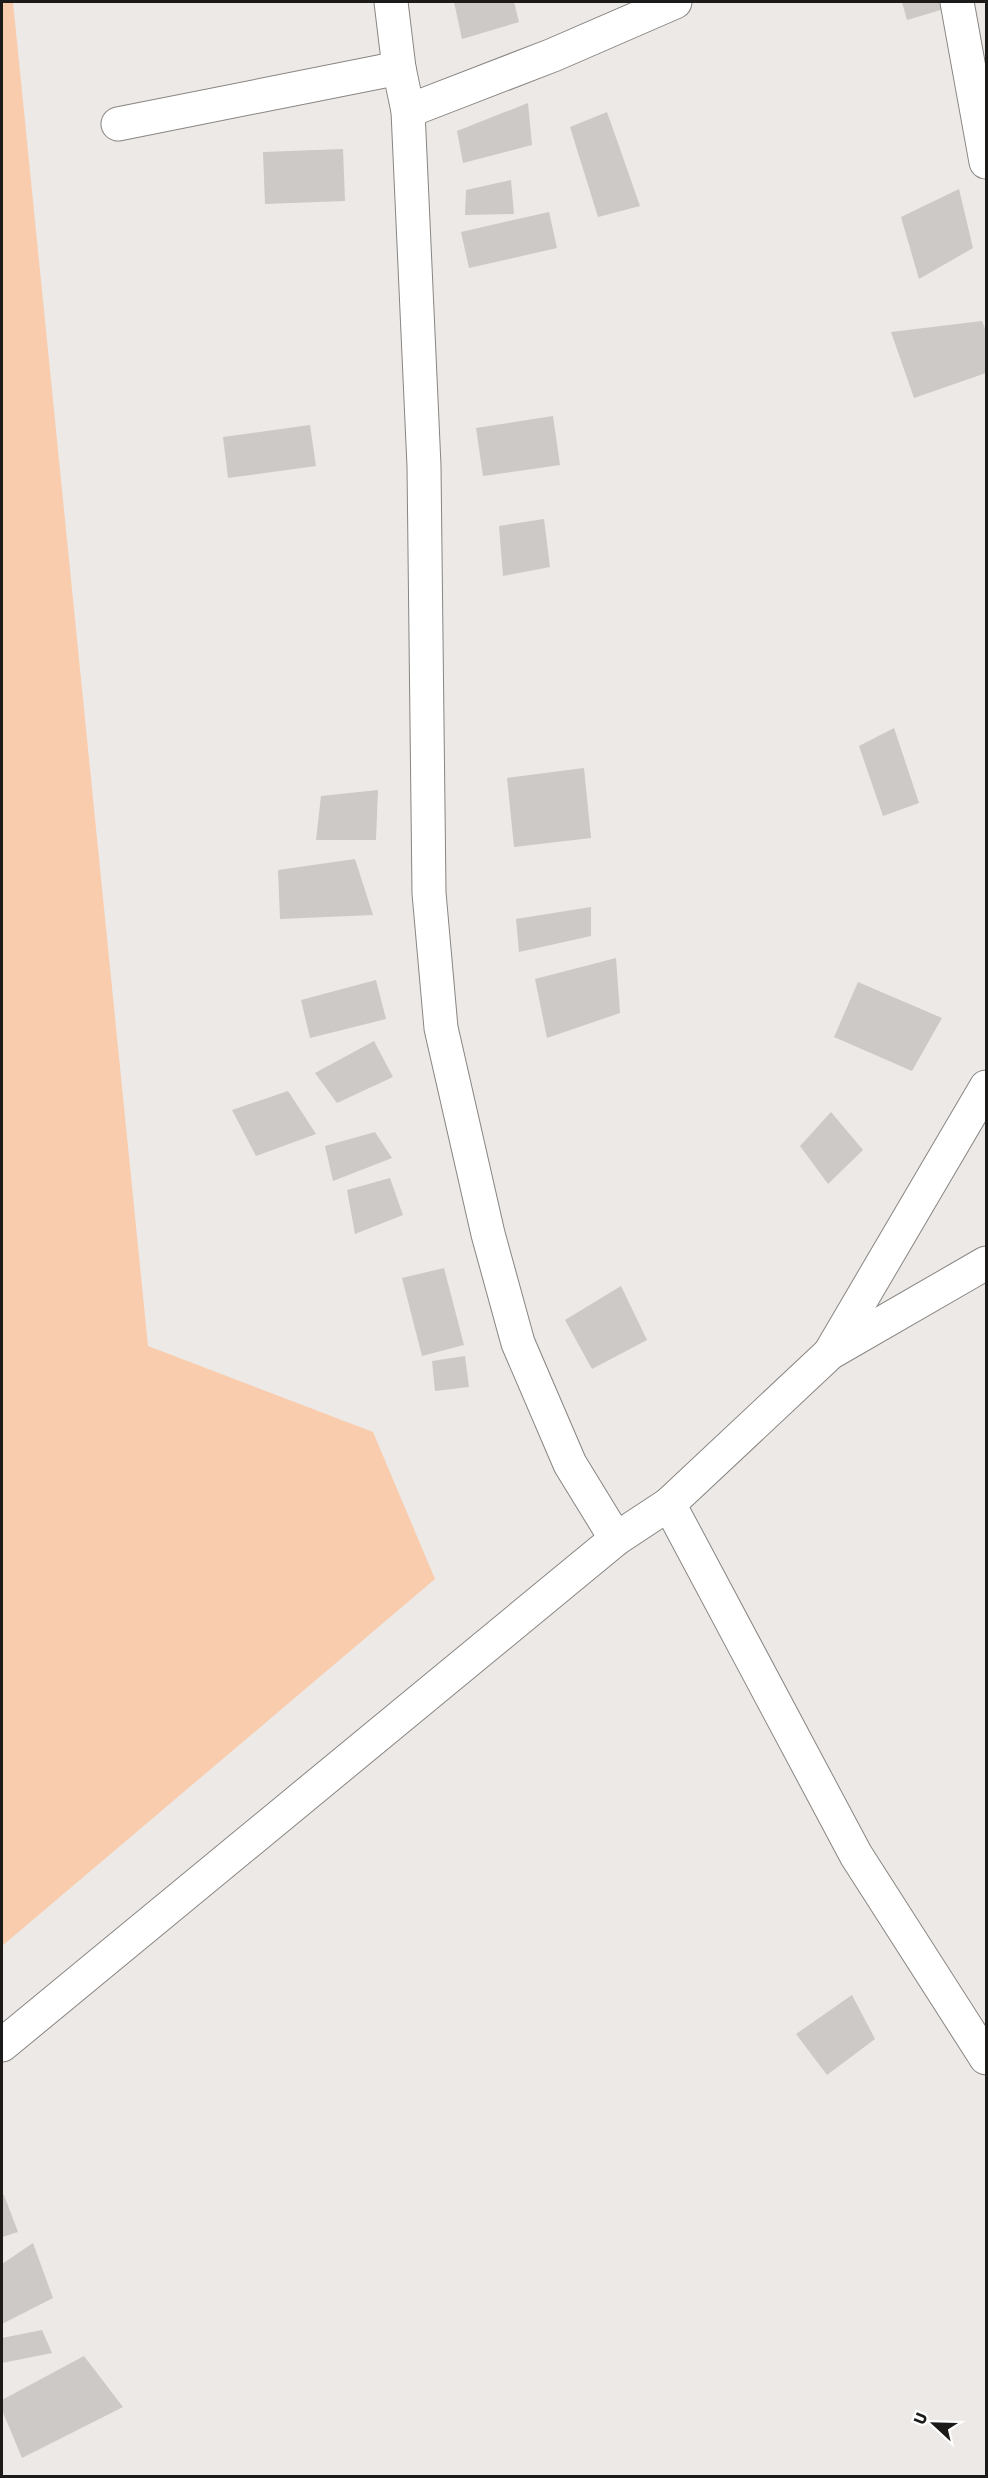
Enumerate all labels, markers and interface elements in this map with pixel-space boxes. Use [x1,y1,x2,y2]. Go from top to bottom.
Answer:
north arrow [904,2394,964,2454]
text: U [908,2409,933,2428]

